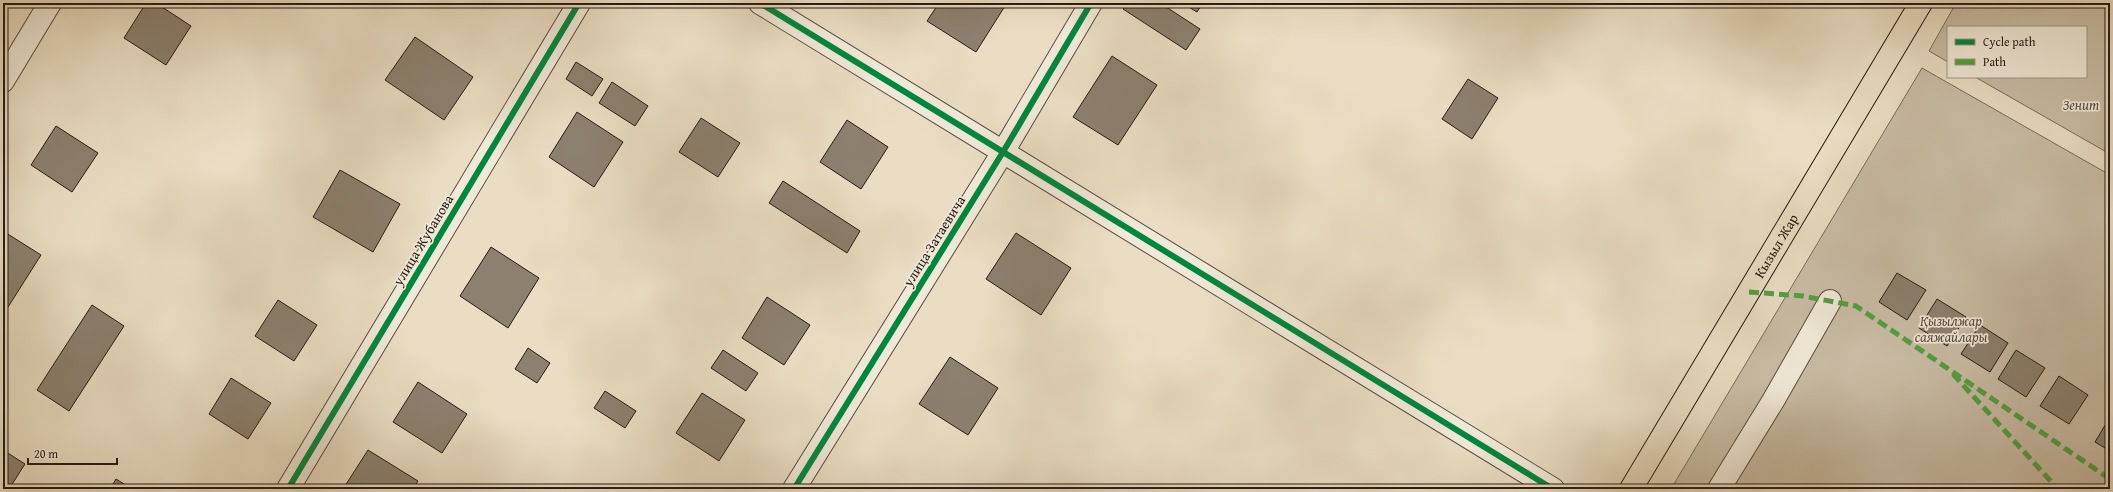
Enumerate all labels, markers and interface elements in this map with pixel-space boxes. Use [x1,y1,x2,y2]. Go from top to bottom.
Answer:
legend [1947,26,2087,78]
text: Cycle path [1983,33,2036,50]
text: Path [1983,53,2006,70]
park label: Зенит [2063,95,2099,115]
street label: улица Жубанова [387,190,458,290]
street label: улица Затаевича [897,191,970,291]
street label: Кызыл Жар [1749,210,1803,282]
park label: Қызылжар саяжайлары [1915,311,1988,347]
scale bar [28,440,117,466]
text: 20 m [34,445,58,462]

